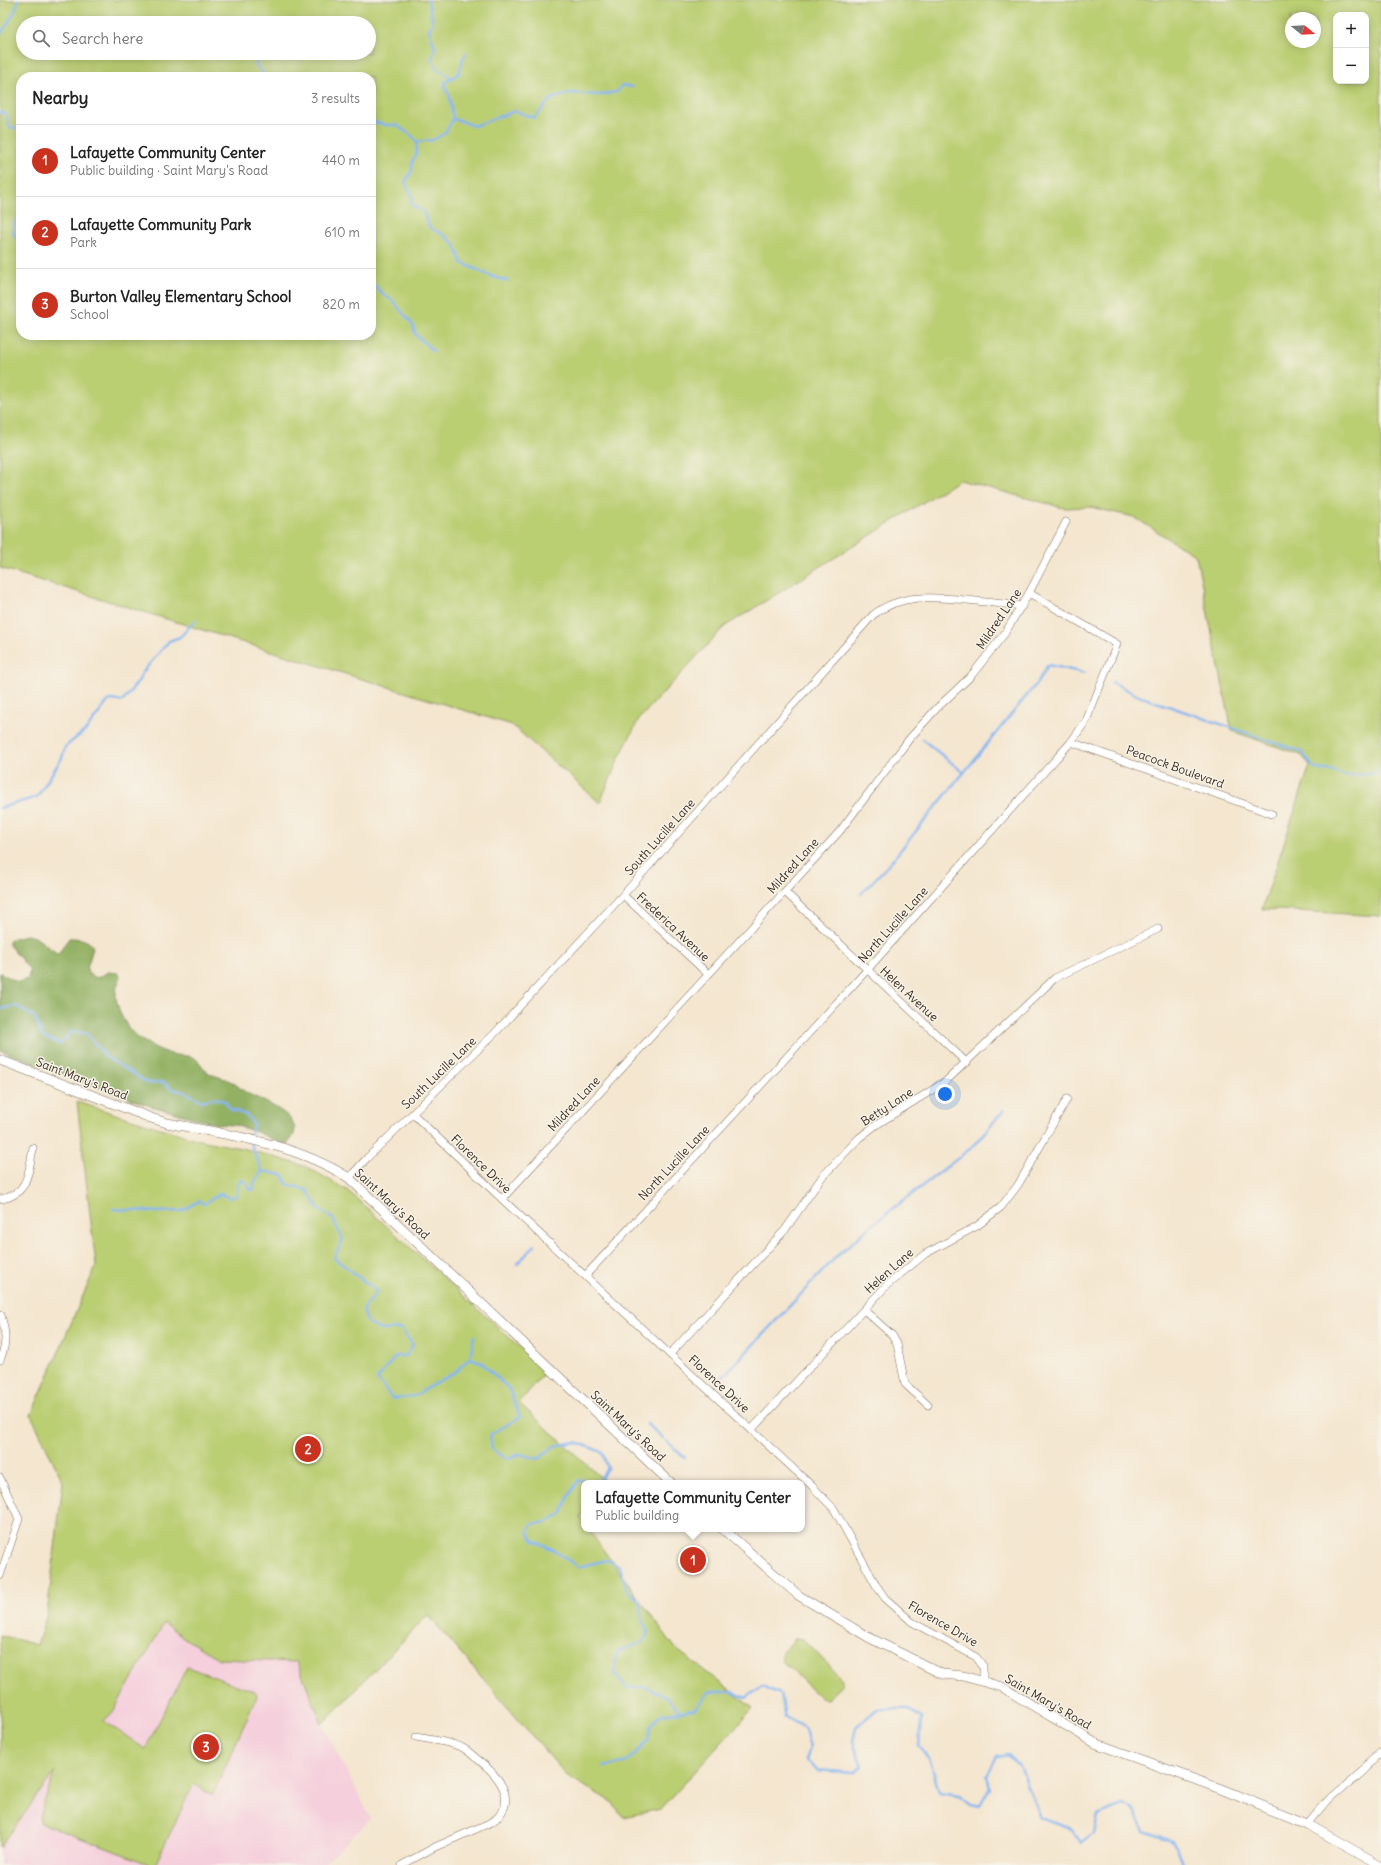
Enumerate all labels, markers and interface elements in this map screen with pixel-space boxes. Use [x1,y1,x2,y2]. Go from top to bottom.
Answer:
north arrow [1285,12,1321,48]
map controls [1333,12,1369,84]
button: + [1333,12,1369,48]
search box [16,16,376,60]
icon: search [30,27,52,49]
text: Search here [62,29,143,48]
button: − [1333,48,1369,84]
text: Nearby [32,87,88,109]
text: 3 results [311,90,360,107]
text: Lafayette Community Center [70,143,266,162]
text: 1 [42,152,48,169]
text: 440 m [322,152,360,169]
text: Public building · Saint Mary's Road [70,162,268,179]
text: Lafayette Community Park [70,215,251,234]
text: 2 [41,224,49,241]
text: 610 m [324,224,360,241]
text: Park [70,234,97,251]
text: Burton Valley Elementary School [70,287,291,306]
text: 3 [41,296,49,313]
text: 820 m [322,296,360,313]
text: School [70,306,109,323]
street label: Mildred Lane [973,586,1024,652]
street label: Peacock Boulevard [1124,742,1226,791]
street label: South Lucille Lane [621,795,698,878]
street label: Mildred Lane [764,835,822,897]
street label: North Lucille Lane [855,884,931,966]
street label: Frederica Avenue [634,889,713,964]
street label: Helen Avenue [877,963,942,1024]
street label: South Lucille Lane [398,1033,479,1112]
street label: Saint Mary's Road [34,1054,130,1103]
street label: Mildred Lane [544,1073,603,1134]
street label: Betty Lane [858,1084,915,1129]
your location [935,1084,955,1104]
street label: North Lucille Lane [635,1122,712,1203]
street label: Florence Drive [448,1131,515,1196]
street label: Saint Mary's Road [352,1165,433,1242]
street label: Helen Lane [861,1245,916,1297]
street label: Florence Drive [686,1352,753,1416]
street label: Saint Mary's Road [588,1387,669,1464]
pin: 2 [295,1434,321,1464]
popup [581,1480,805,1532]
text: Lafayette Community Center [595,1488,791,1507]
text: Public building [595,1507,679,1524]
pin: 1 [680,1545,706,1575]
street label: Florence Drive [906,1598,981,1650]
street label: Saint Mary's Road [1003,1671,1094,1732]
pin: 3 [193,1732,219,1762]

